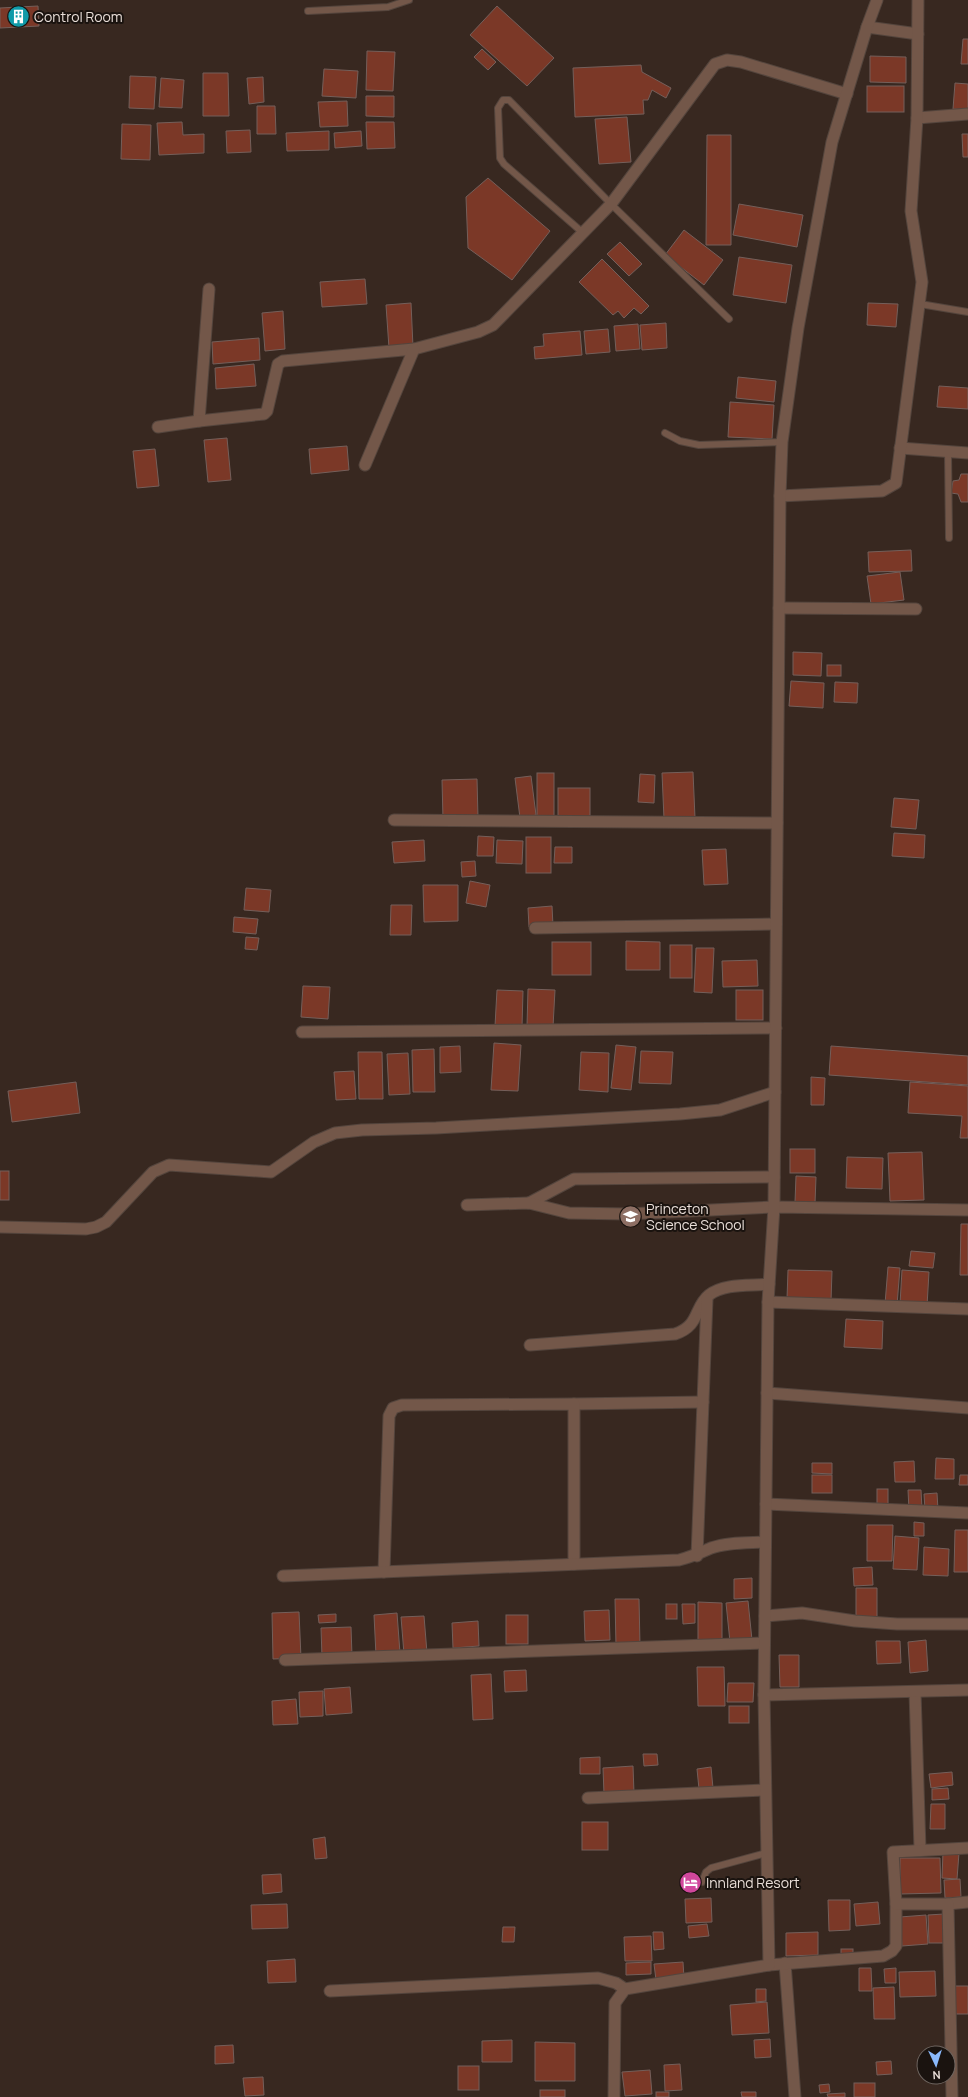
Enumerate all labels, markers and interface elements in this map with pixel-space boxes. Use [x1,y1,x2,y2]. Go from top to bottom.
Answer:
building icon: Control Room [6,4,32,30]
place label: Control Room [34,7,123,26]
place label: Princeton Science School [646,1199,745,1234]
school or university icon: Princeton Science School [618,1204,644,1230]
hotel icon: Innland Resort [677,1870,703,1896]
place label: Innland Resort [706,1873,800,1892]
north arrow [916,2045,956,2085]
text: N [932,2068,941,2083]

